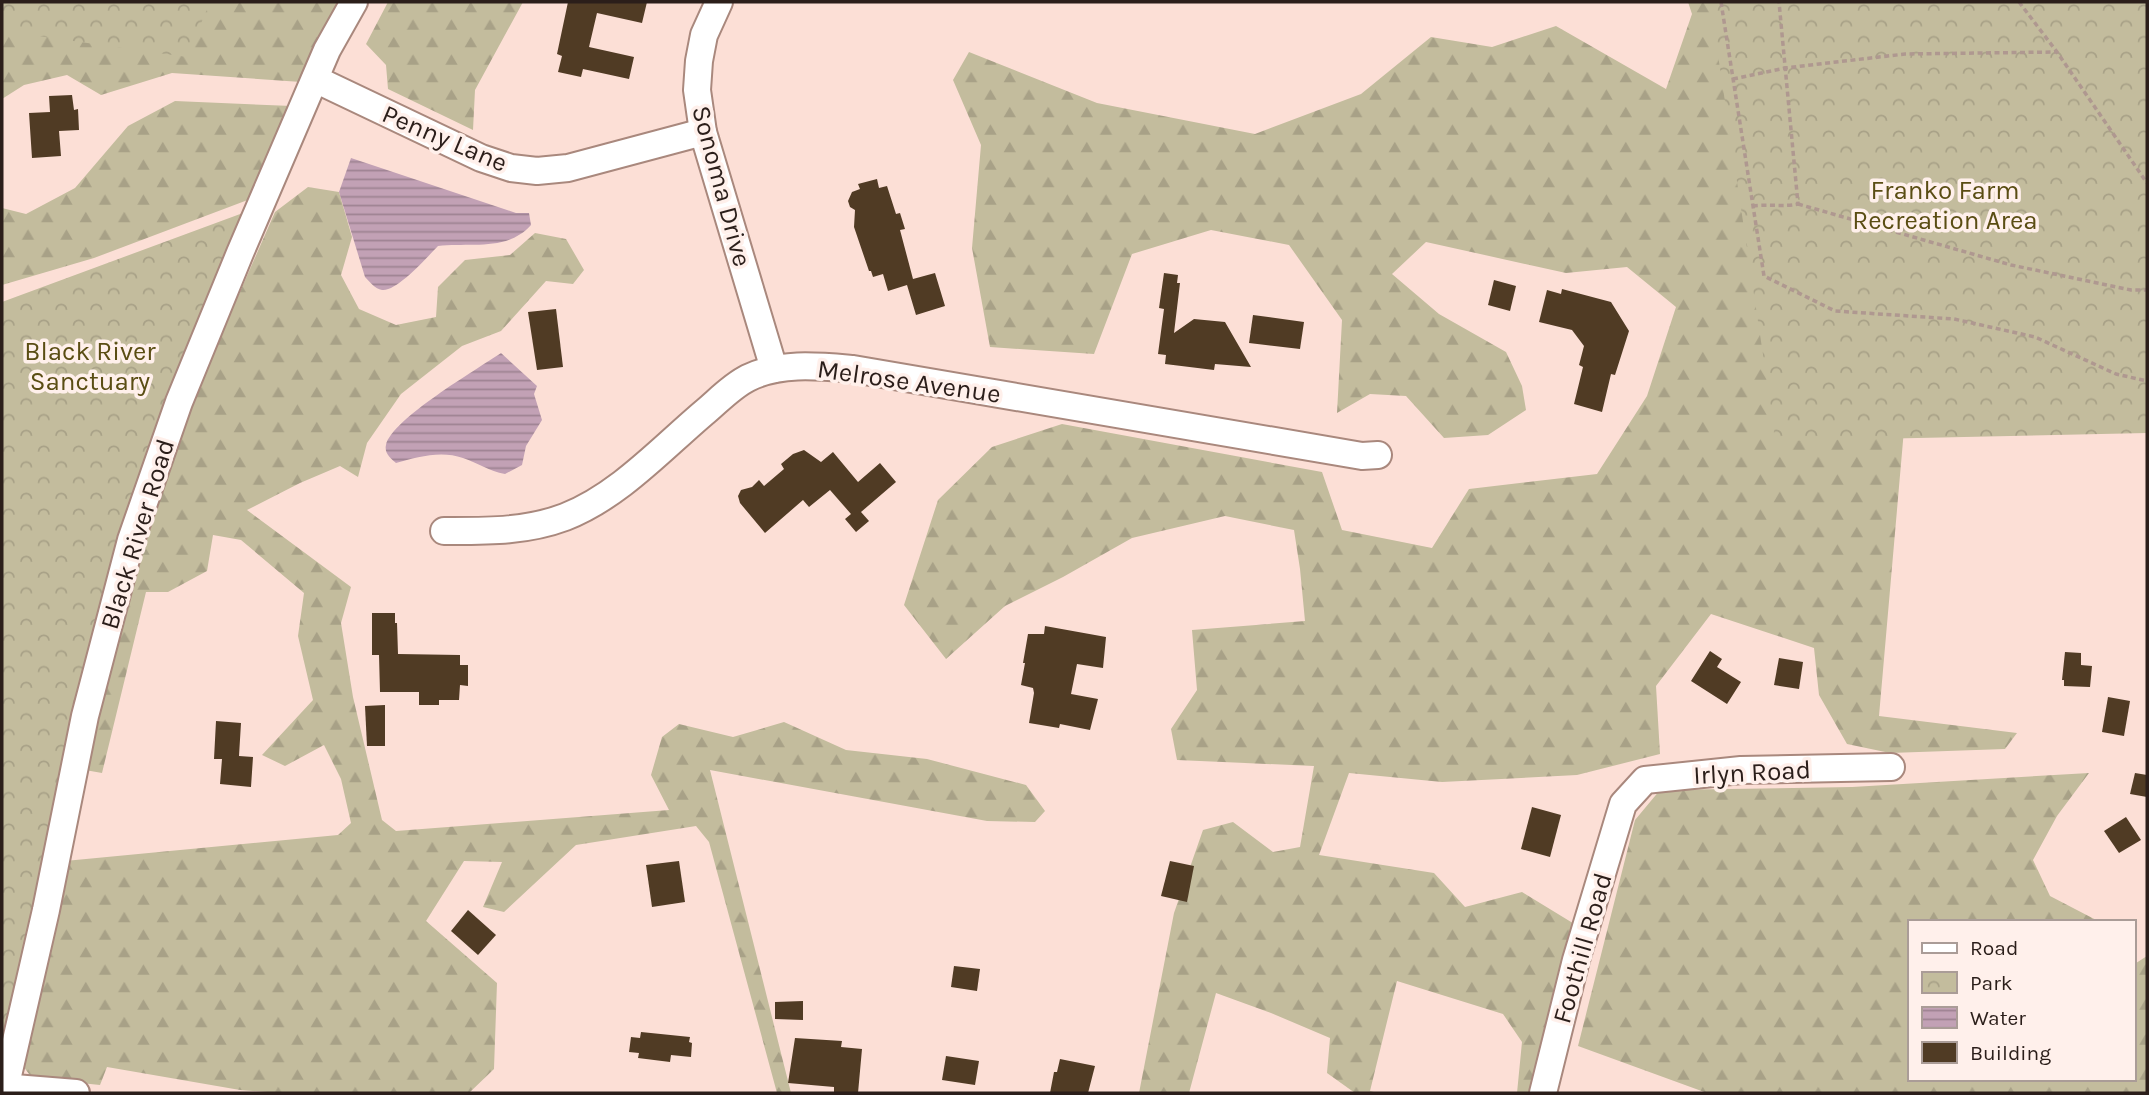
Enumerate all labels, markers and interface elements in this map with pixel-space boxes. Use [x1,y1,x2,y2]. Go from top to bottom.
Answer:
street label: Penny Lane [378,98,512,179]
street label: Sonoma Drive [685,102,758,270]
park label: Franko Farm Recreation Area [1852,175,2038,236]
park label: Black River Sanctuary [24,336,156,397]
street label: Melrose Avenue [815,353,1003,410]
street label: Black River Road [94,435,181,633]
street label: Irlyn Road [1692,754,1812,791]
street label: Foothill Road [1546,869,1619,1027]
legend [1908,920,2135,1081]
text: Road [1970,936,2018,960]
text: Park [1970,971,2013,995]
text: Water [1970,1006,2026,1030]
text: Building [1970,1041,2051,1065]

